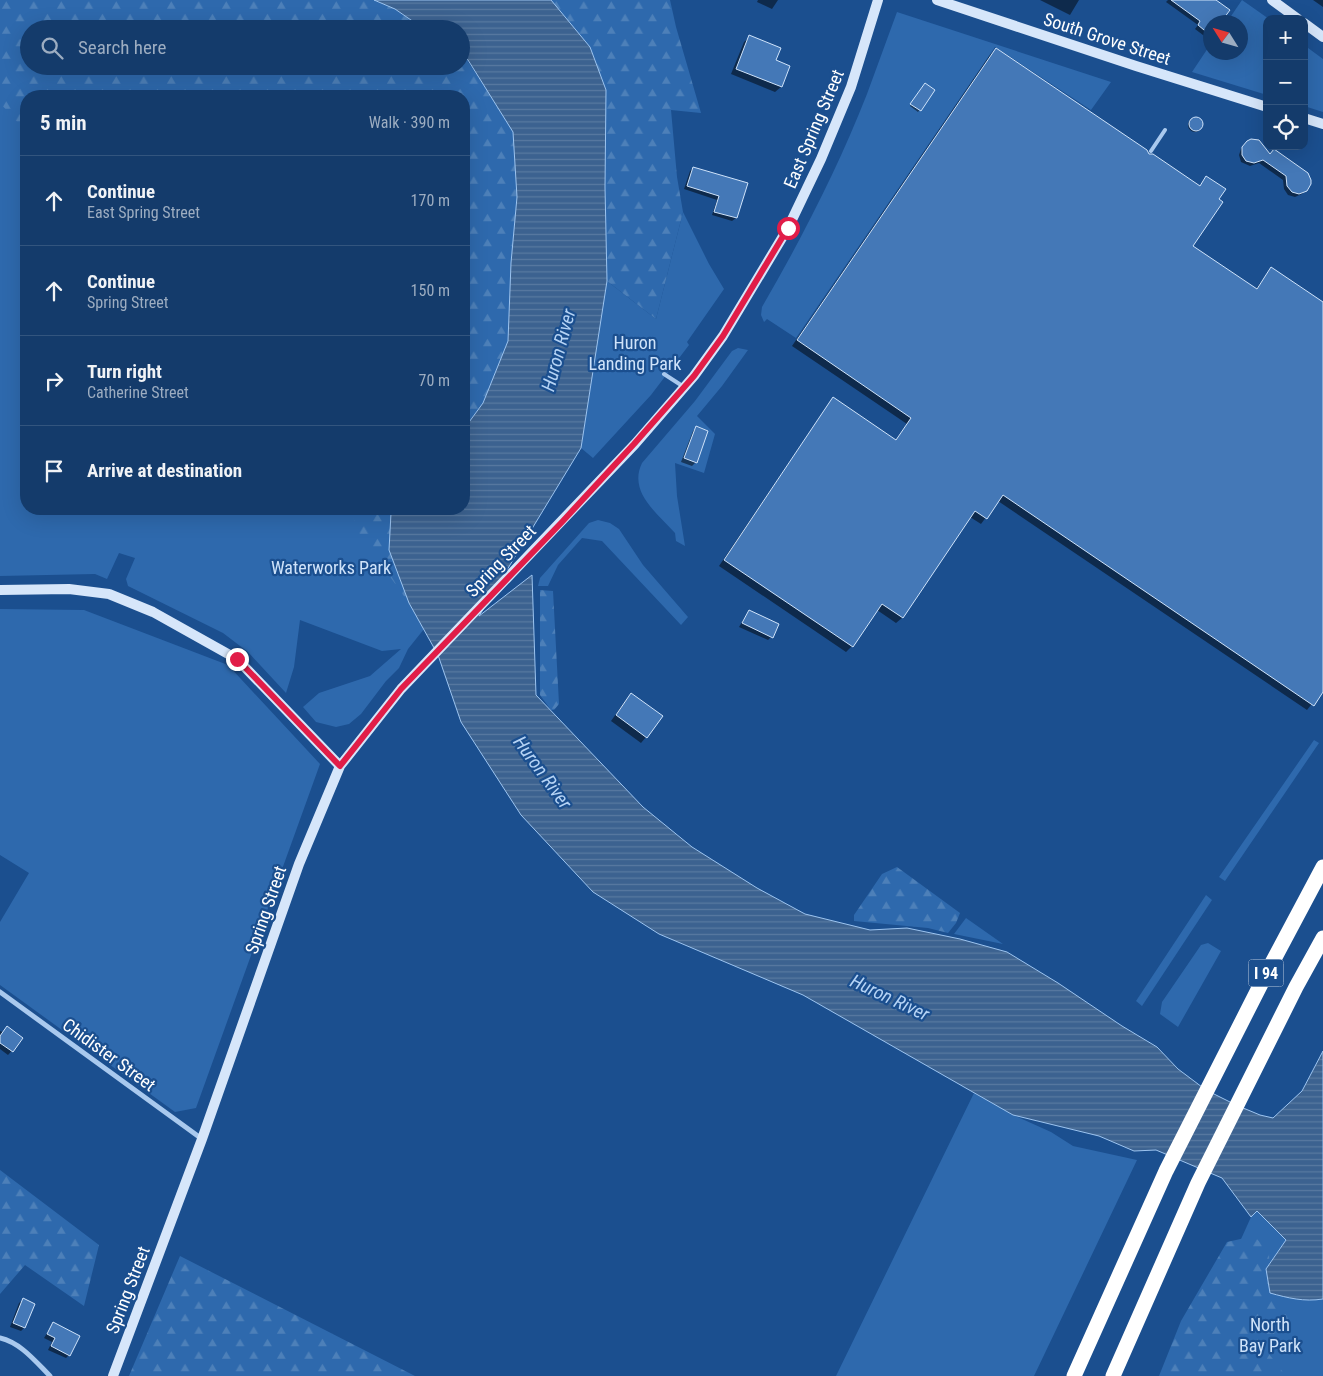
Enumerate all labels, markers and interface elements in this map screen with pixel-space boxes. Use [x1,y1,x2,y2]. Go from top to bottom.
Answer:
street label: South Grove Street [1041,8,1173,69]
north arrow [1203,15,1248,60]
map controls [1263,15,1308,150]
button: + [1263,15,1308,60]
search box [20,20,470,75]
icon: search [38,34,66,62]
text: Search here [78,36,166,59]
button: − [1263,60,1308,105]
street label: East Spring Street [779,66,848,191]
button: locate [1263,105,1308,150]
text: 5 min [40,111,87,135]
text: Walk · 390 m [369,113,450,132]
text: Continue [87,180,155,203]
icon: ahead [40,187,68,215]
text: 170 m [411,191,450,210]
text: East Spring Street [87,203,200,222]
route start [777,217,800,240]
text: Continue [87,270,155,293]
icon: ahead [40,277,68,305]
text: 150 m [411,281,450,300]
text: Spring Street [87,293,169,312]
water label: Huron River [536,306,581,394]
park label: Huron Landing Park [589,332,681,374]
text: Turn right [87,360,162,383]
icon: right [40,367,68,395]
text: 70 m [418,371,450,390]
text: Catherine Street [87,383,189,402]
icon: arrive [40,457,68,485]
text: Arrive at destination [87,459,242,482]
street label: Spring Street [461,520,540,601]
park label: Waterworks Park [271,557,391,578]
route end [226,648,249,671]
water label: Huron River [509,731,577,813]
street label: Spring Street [241,863,290,957]
road number: I 94 [1248,960,1284,986]
water label: Huron River [847,969,933,1026]
street label: Chidister Street [59,1014,160,1095]
street label: Spring Street [101,1243,154,1336]
park label: North Bay Park [1239,1314,1301,1356]

